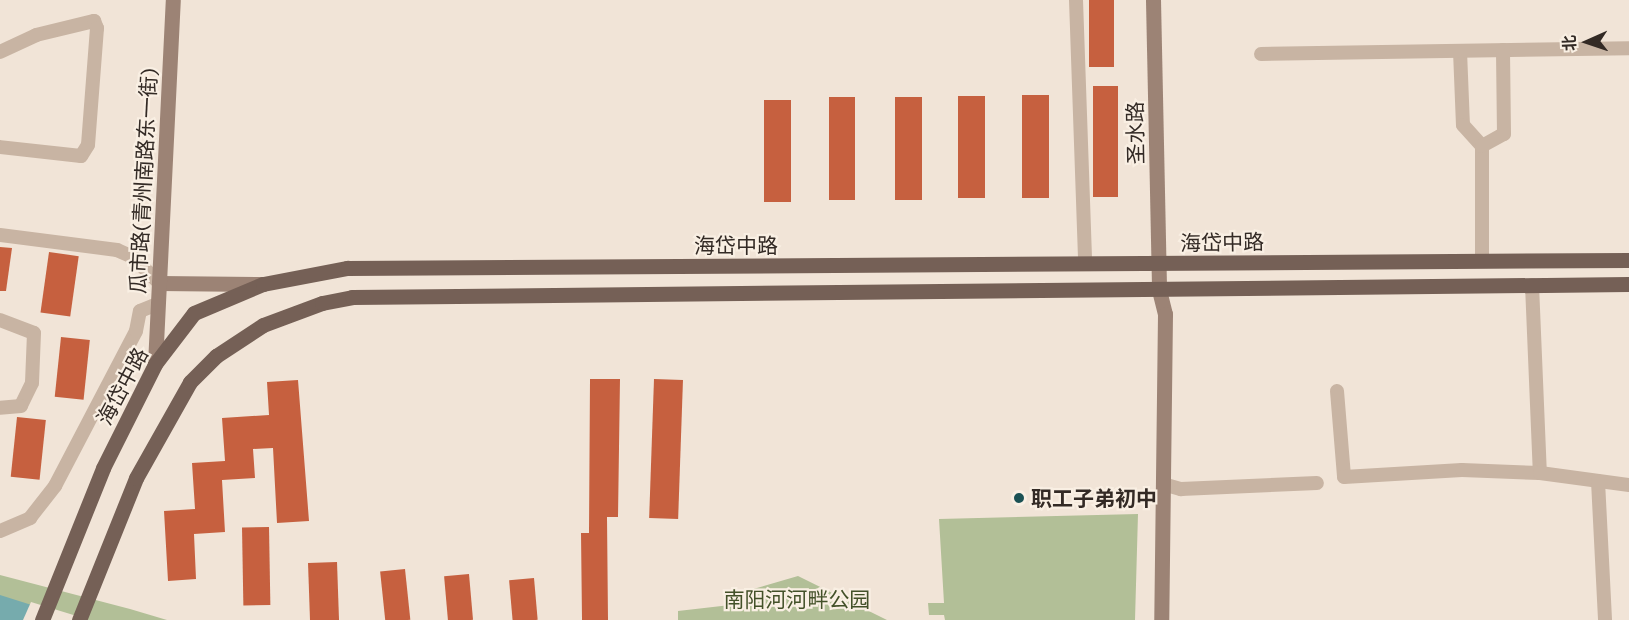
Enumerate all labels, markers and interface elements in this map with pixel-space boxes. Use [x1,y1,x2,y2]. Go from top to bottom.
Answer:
north arrow [1557,12,1617,72]
text: 北 [1559,34,1578,51]
street label: 瓜市路(青州南路东一街) [124,67,162,295]
street label: 圣水路 [1122,101,1148,165]
street label: 海岱中路 [1180,229,1264,255]
street label: 海岱中路 [694,232,778,258]
street label: 海岱中路 [91,343,153,429]
place label: 职工子弟初中 [1031,485,1157,511]
marker: 职工子弟初中 [1012,491,1026,505]
park label: 南阳河河畔公园 [724,586,870,612]

